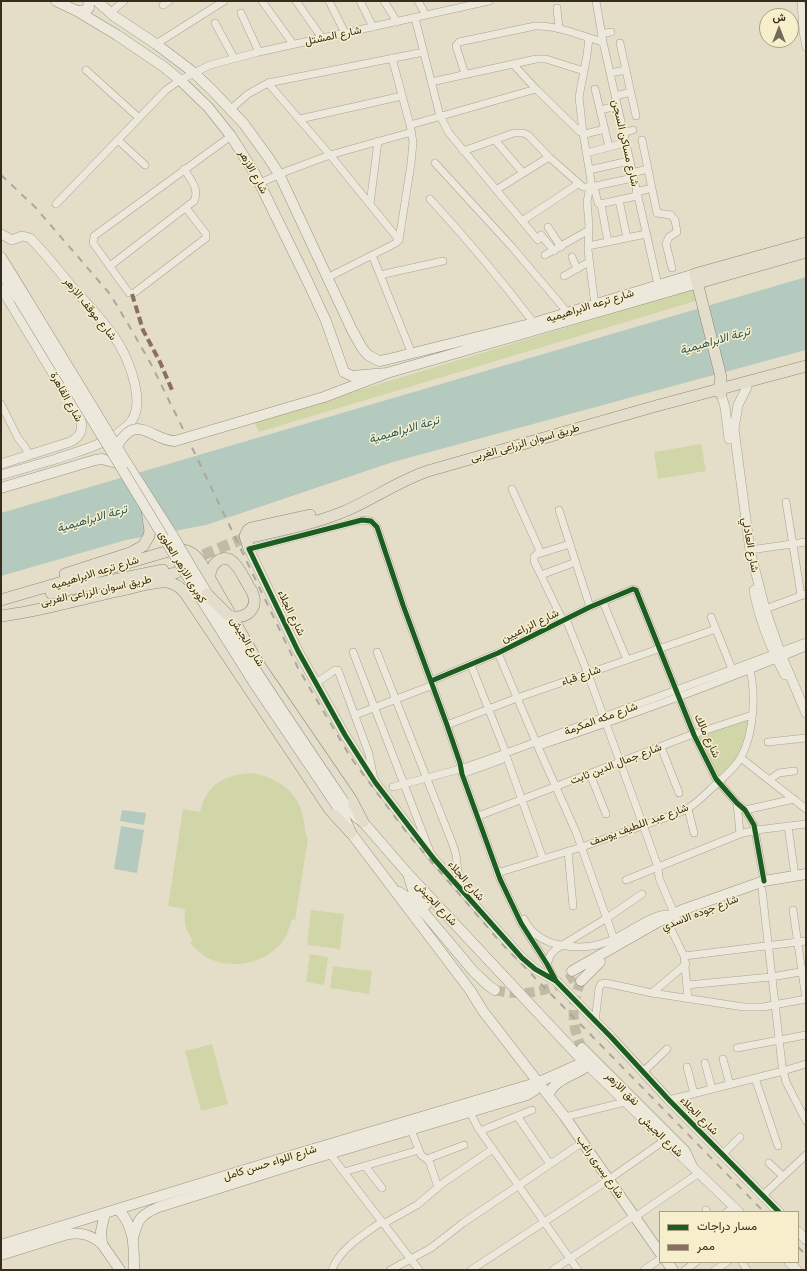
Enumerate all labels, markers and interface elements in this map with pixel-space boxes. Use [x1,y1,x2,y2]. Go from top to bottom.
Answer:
north arrow [759,8,799,48]
text: ش [772,10,786,24]
street label: شارع المشتل [303,24,363,48]
street label: شارع مساكن السجن [609,98,641,188]
street label: شارع الازهر [235,148,271,196]
street label: شارع موقف الازهر [61,275,119,343]
street label: شارع ترعه الابراهيميه [544,286,636,326]
water label: ترعة الابراهيمية [678,324,752,358]
street label: شارع القاهرة [47,370,85,424]
water label: ترعة الابراهيمية [367,413,441,447]
street label: طريق اسوان الزراعى الغربى [469,421,581,465]
water label: ترعة الابراهيمية [55,502,129,536]
street label: شارع العادلي [739,517,761,573]
street label: كوبرى الازهر العلوى [155,528,209,606]
street label: شارع ترعه الابراهيميه [49,553,141,593]
street label: طريق اسوان الزراعى الغربى [39,573,153,609]
street label: شارع الجلاء [274,588,308,638]
street label: شارع الزراعيين [499,606,561,646]
street label: شارع الجيش [227,615,267,669]
street label: شارع قباء [559,663,603,689]
street label: شارع مكه المكرمة [562,700,640,738]
street label: شارع مالك [691,712,723,760]
street label: شارع جمال الدين ثابت [568,740,664,788]
street label: شارع عبد اللطيف يوسف [588,801,690,849]
street label: شارع الجلاء [445,858,487,904]
street label: شارع الجيش [412,879,460,929]
street label: شارع جوده الاسدي [660,892,740,934]
street label: نفق الازهر [602,1069,642,1109]
street label: شارع الجلاء [677,1094,721,1138]
street label: شارع الجيش [636,1112,686,1160]
street label: شارع يسرى راغب [573,1133,627,1201]
street label: شارع اللواء حسن كامل [222,1143,318,1183]
legend [659,1211,799,1263]
text: مسار دراجات [697,1218,757,1233]
text: ممر [697,1238,715,1253]

